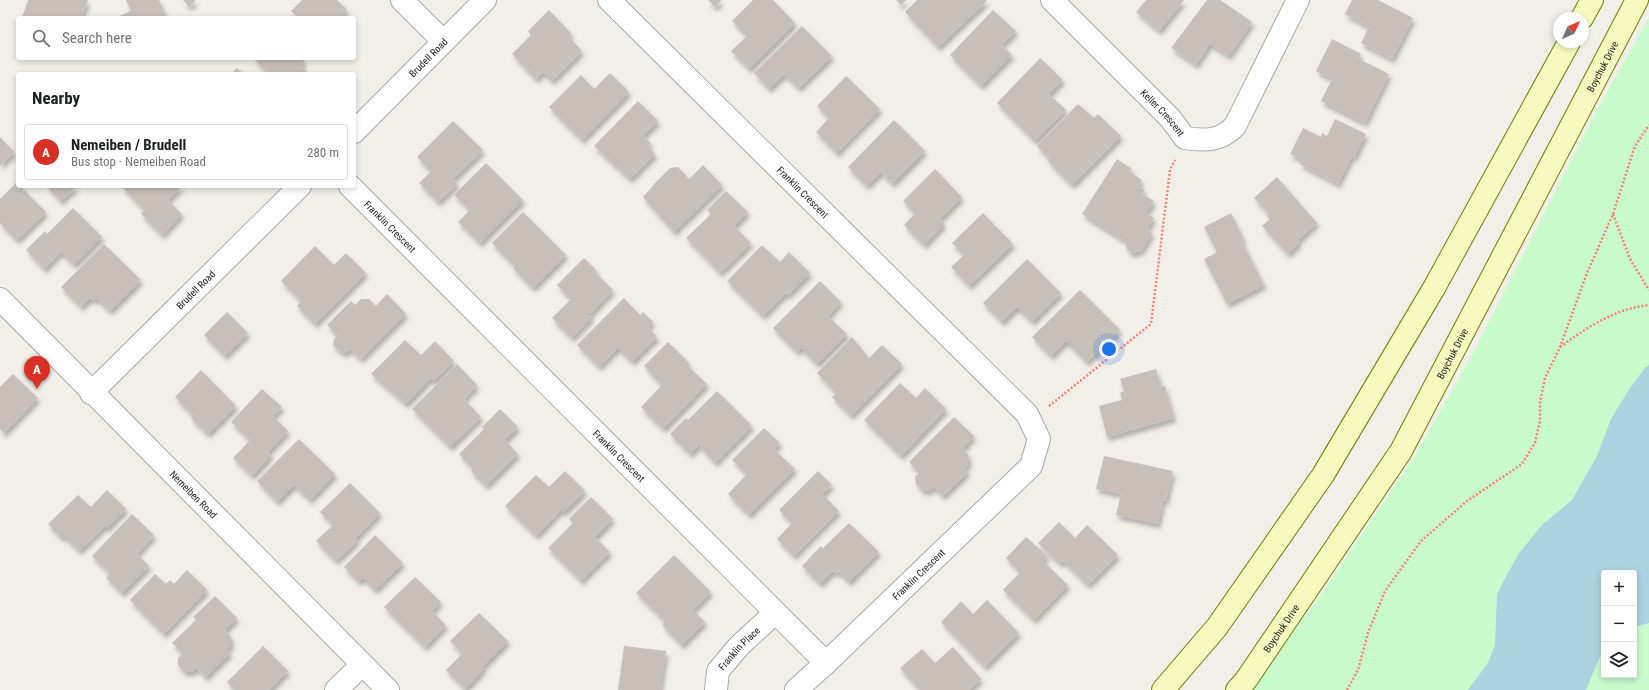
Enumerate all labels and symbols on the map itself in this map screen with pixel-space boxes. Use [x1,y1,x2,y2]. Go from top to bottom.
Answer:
north arrow [1553,12,1589,48]
street label: Brudell Road [407,36,450,79]
street label: Boychuk Drive [1585,39,1621,94]
street label: Keller Crescent [1138,87,1187,138]
street label: Franklin Crescent [775,164,831,220]
street label: Franklin Crescent [362,199,418,255]
street label: Brudell Road [174,268,217,311]
street label: Boychuk Drive [1435,326,1470,381]
your location [1099,339,1119,359]
pin: A [24,356,50,389]
street label: Franklin Crescent [591,428,647,484]
street label: Nemeiben Road [168,469,219,521]
street label: Franklin Crescent [890,547,947,602]
street label: Boychuk Drive [1261,602,1302,655]
street label: Franklin Place [716,625,762,672]

